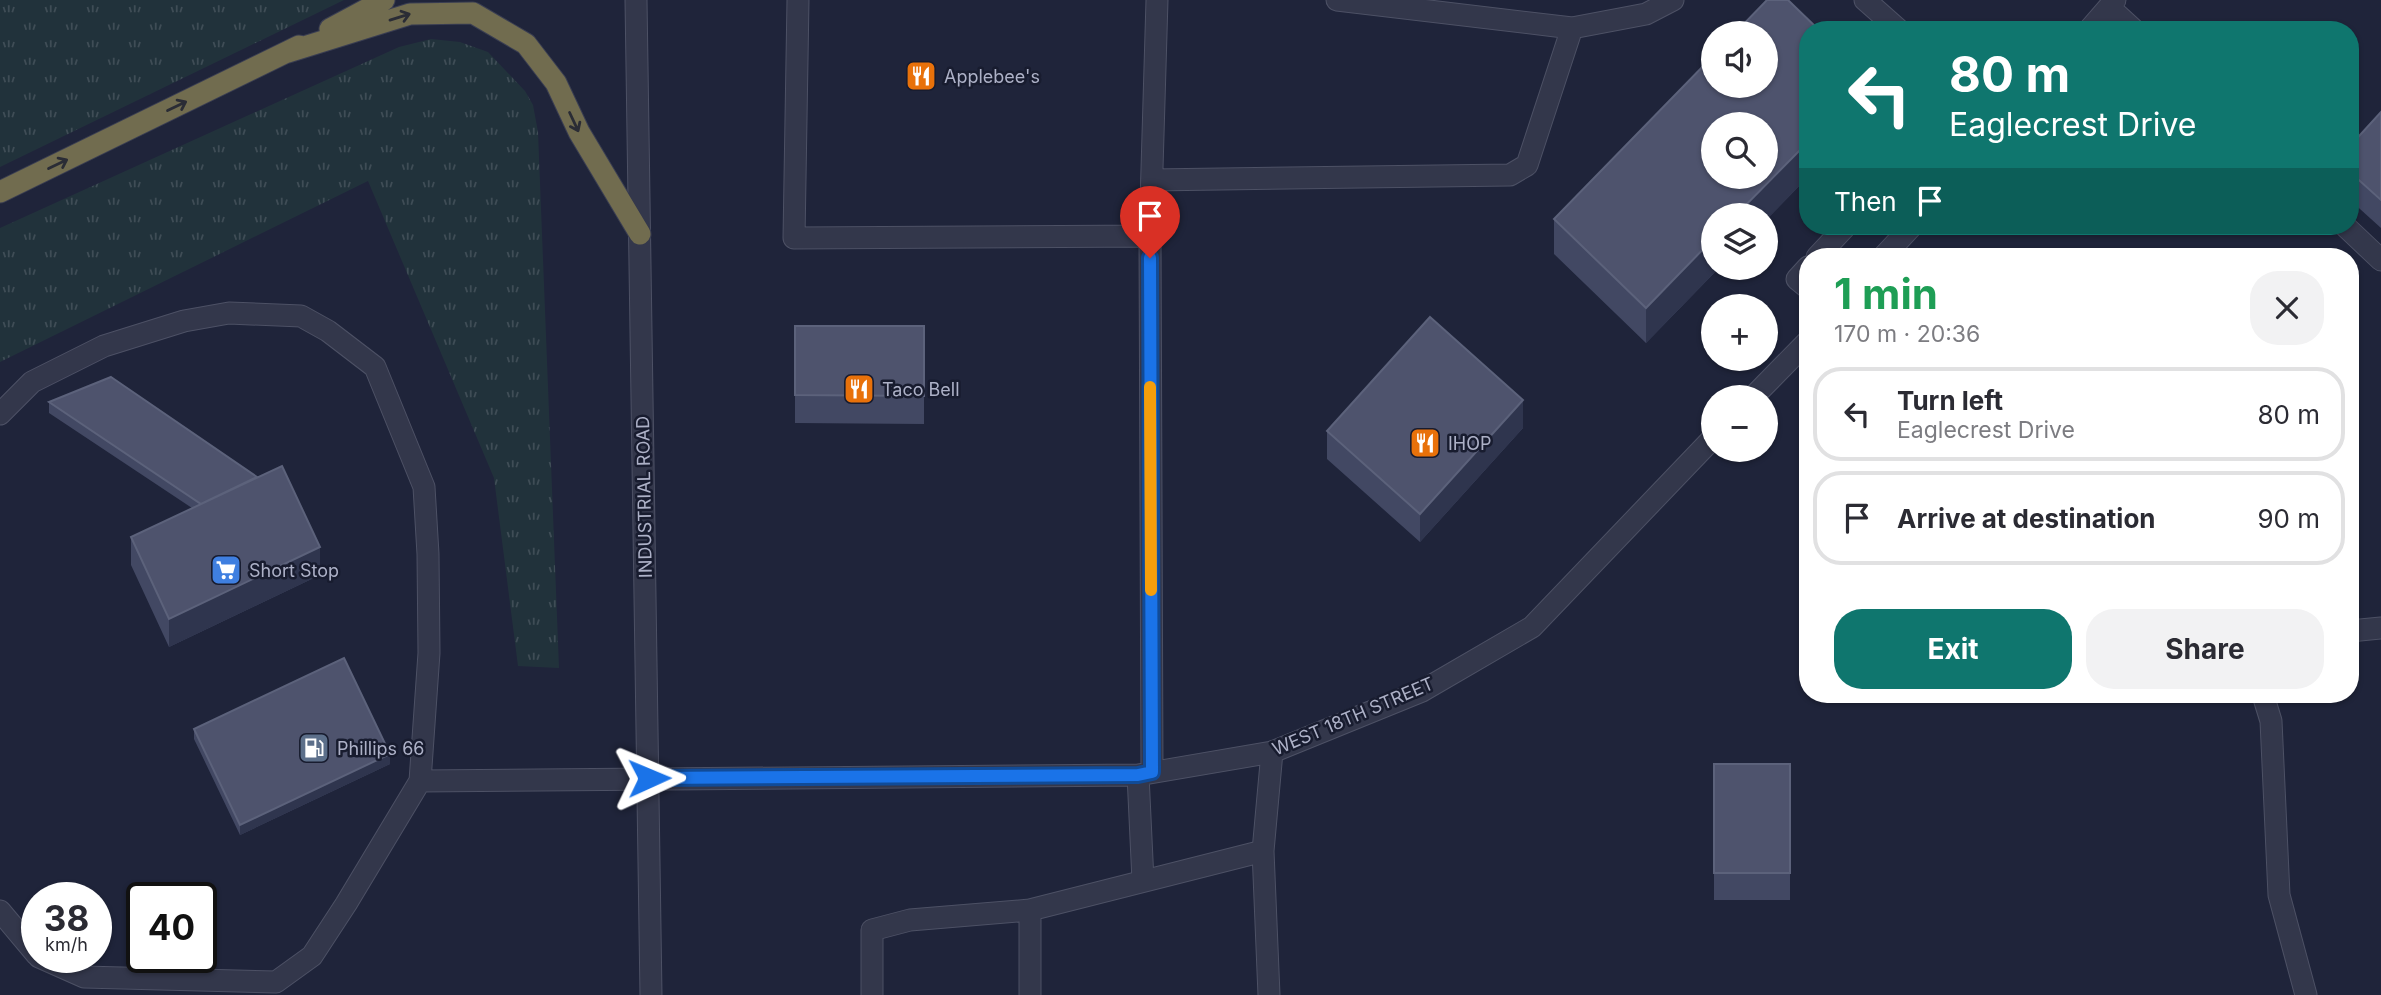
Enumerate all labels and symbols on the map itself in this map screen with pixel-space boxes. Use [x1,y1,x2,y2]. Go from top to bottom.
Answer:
one-way arrow [389,10,411,23]
restaurant icon: Applebee's [904,59,938,93]
place label: Applebee's [944,66,1040,87]
one-way arrow [166,99,187,112]
one-way arrow [568,111,582,132]
one-way arrow [47,156,68,170]
pin [1120,186,1180,258]
restaurant icon: Taco Bell [842,372,876,406]
place label: Taco Bell [882,379,960,400]
street label: INDUSTRIAL ROAD [632,416,656,578]
restaurant icon: IHOP [1408,426,1442,460]
place label: IHOP [1448,433,1491,454]
supermarket icon: Short Stop [209,553,243,587]
place label: Short Stop [249,560,339,581]
street label: WEST 18TH STREET [1269,672,1437,760]
fuel station icon: Phillips 66 [297,731,331,765]
place label: Phillips 66 [337,738,425,759]
position arrow [612,741,686,815]
speed limit sign: 40 [126,882,217,973]

